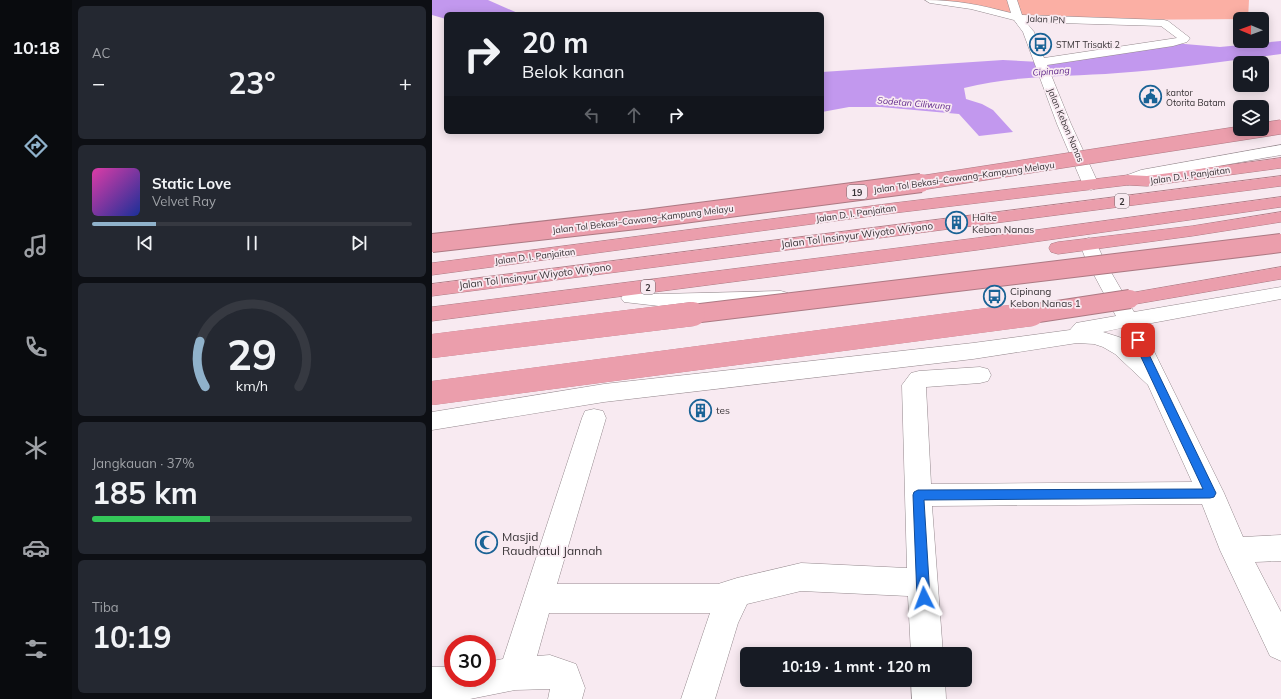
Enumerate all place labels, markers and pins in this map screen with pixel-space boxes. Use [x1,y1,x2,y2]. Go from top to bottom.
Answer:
bus stop icon: STMT Trisakti 2 [1028,31,1054,57]
place label: STMT Trisakti 2 [1056,39,1120,50]
public building icon: kantor Otorita Batam [1138,84,1164,110]
place label: kantor Otorita Batam [1166,87,1226,108]
building icon: Halte Kebon Nanas [943,210,969,236]
place label: Halte Kebon Nanas [972,211,1034,236]
bus stop icon: Cipinang Kebon Nanas 1 [982,284,1008,310]
place label: Cipinang Kebon Nanas 1 [1010,285,1081,310]
pin [1121,323,1155,357]
building icon: tes [688,397,714,423]
place label: tes [716,404,730,417]
place label: Masjid Raudhatul Jannah [502,529,602,558]
mosque icon: Masjid Raudhatul Jannah [474,530,500,556]

